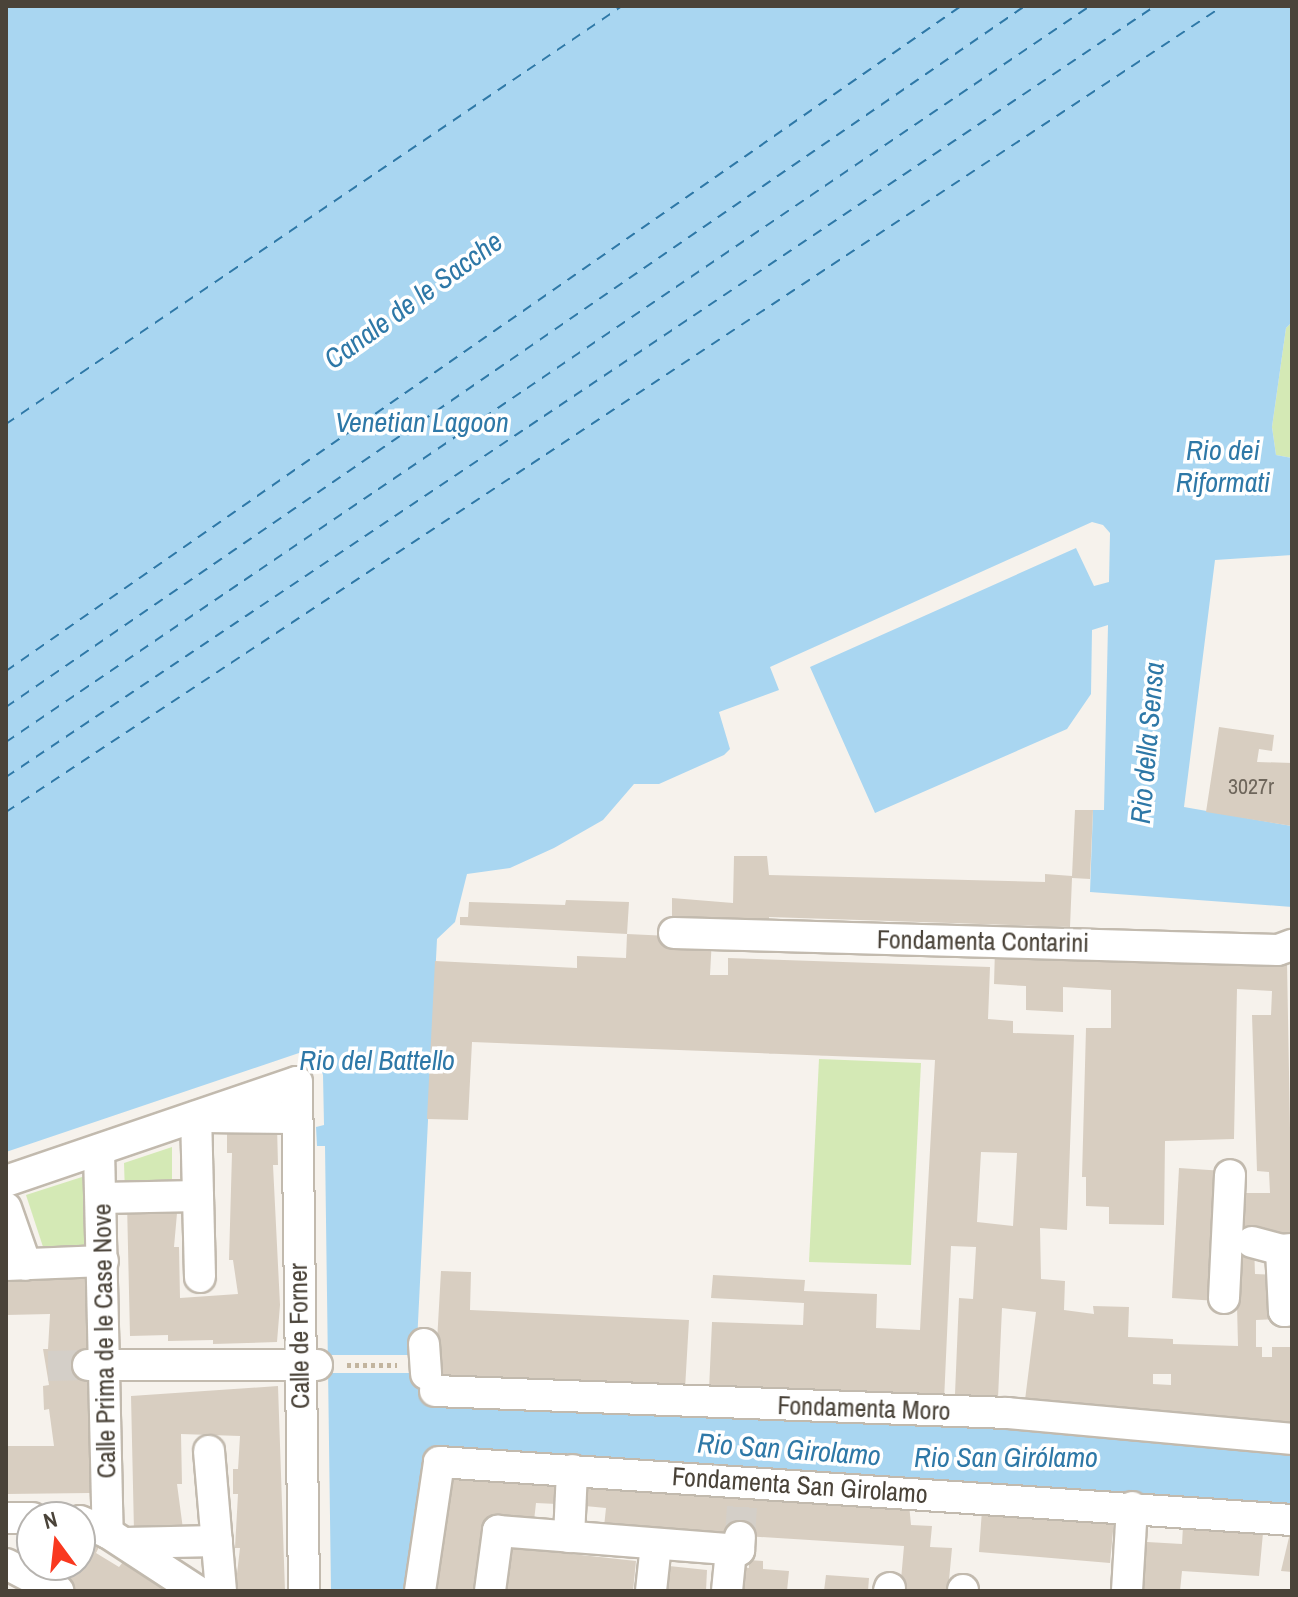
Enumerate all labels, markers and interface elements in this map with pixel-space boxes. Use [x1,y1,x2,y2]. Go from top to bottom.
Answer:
water label: Canale de le Sacche [317,224,509,376]
water label: Venetian Lagoon [335,405,509,439]
water label: Rio dei Riformati [1176,433,1270,499]
water label: Rio della Sensa [1123,661,1171,825]
house number: 3027r [1228,774,1274,800]
street label: Fondamenta Contarini [877,924,1089,958]
water label: Rio del Battello [299,1043,455,1077]
street label: Calle Prima de le Case Nove [86,1203,122,1479]
street label: Calle de Forner [282,1263,316,1409]
street label: Fondamenta Moro [777,1389,951,1427]
water label: Rio San Girolamo [696,1426,882,1472]
water label: Rio San Girólamo [914,1440,1098,1474]
street label: Fondamenta San Girolamo [671,1461,929,1509]
north arrow [16,1501,96,1581]
text: N [40,1504,60,1536]

